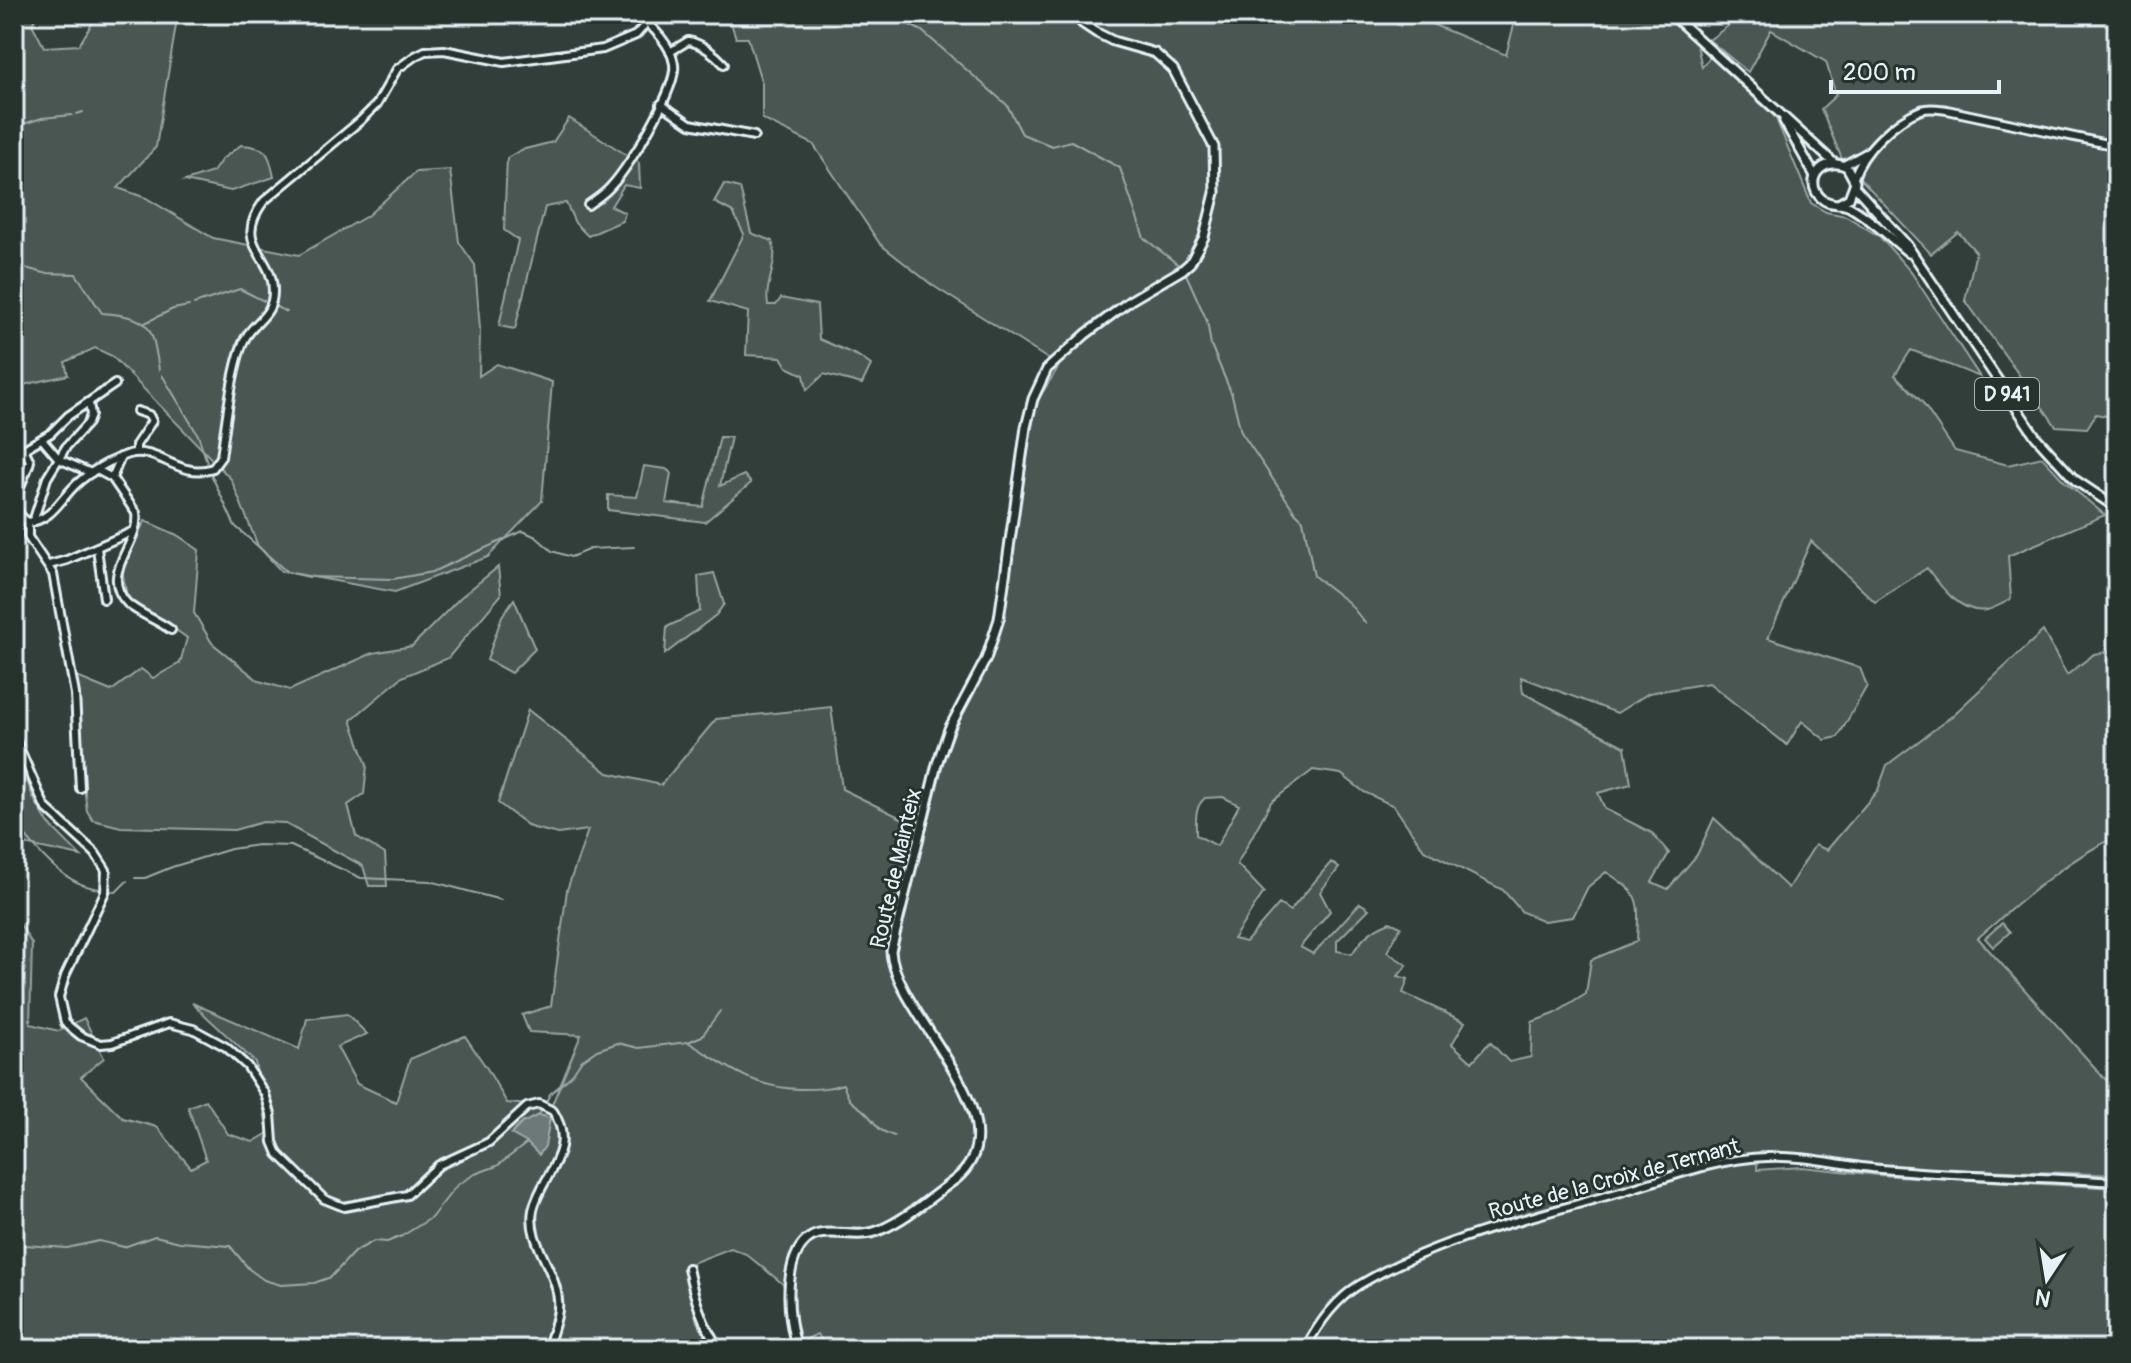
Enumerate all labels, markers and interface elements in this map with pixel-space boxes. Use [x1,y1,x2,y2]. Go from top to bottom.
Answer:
scale bar [1831,44,1999,94]
text: 200 m [1843,58,1916,87]
road number: D 941 [1975,378,2039,410]
street label: Route de Mainteix [864,785,928,951]
street label: Route de la Croix de Ternant [1486,1132,1743,1226]
north arrow [2007,1239,2087,1319]
text: N [2033,1282,2053,1313]

